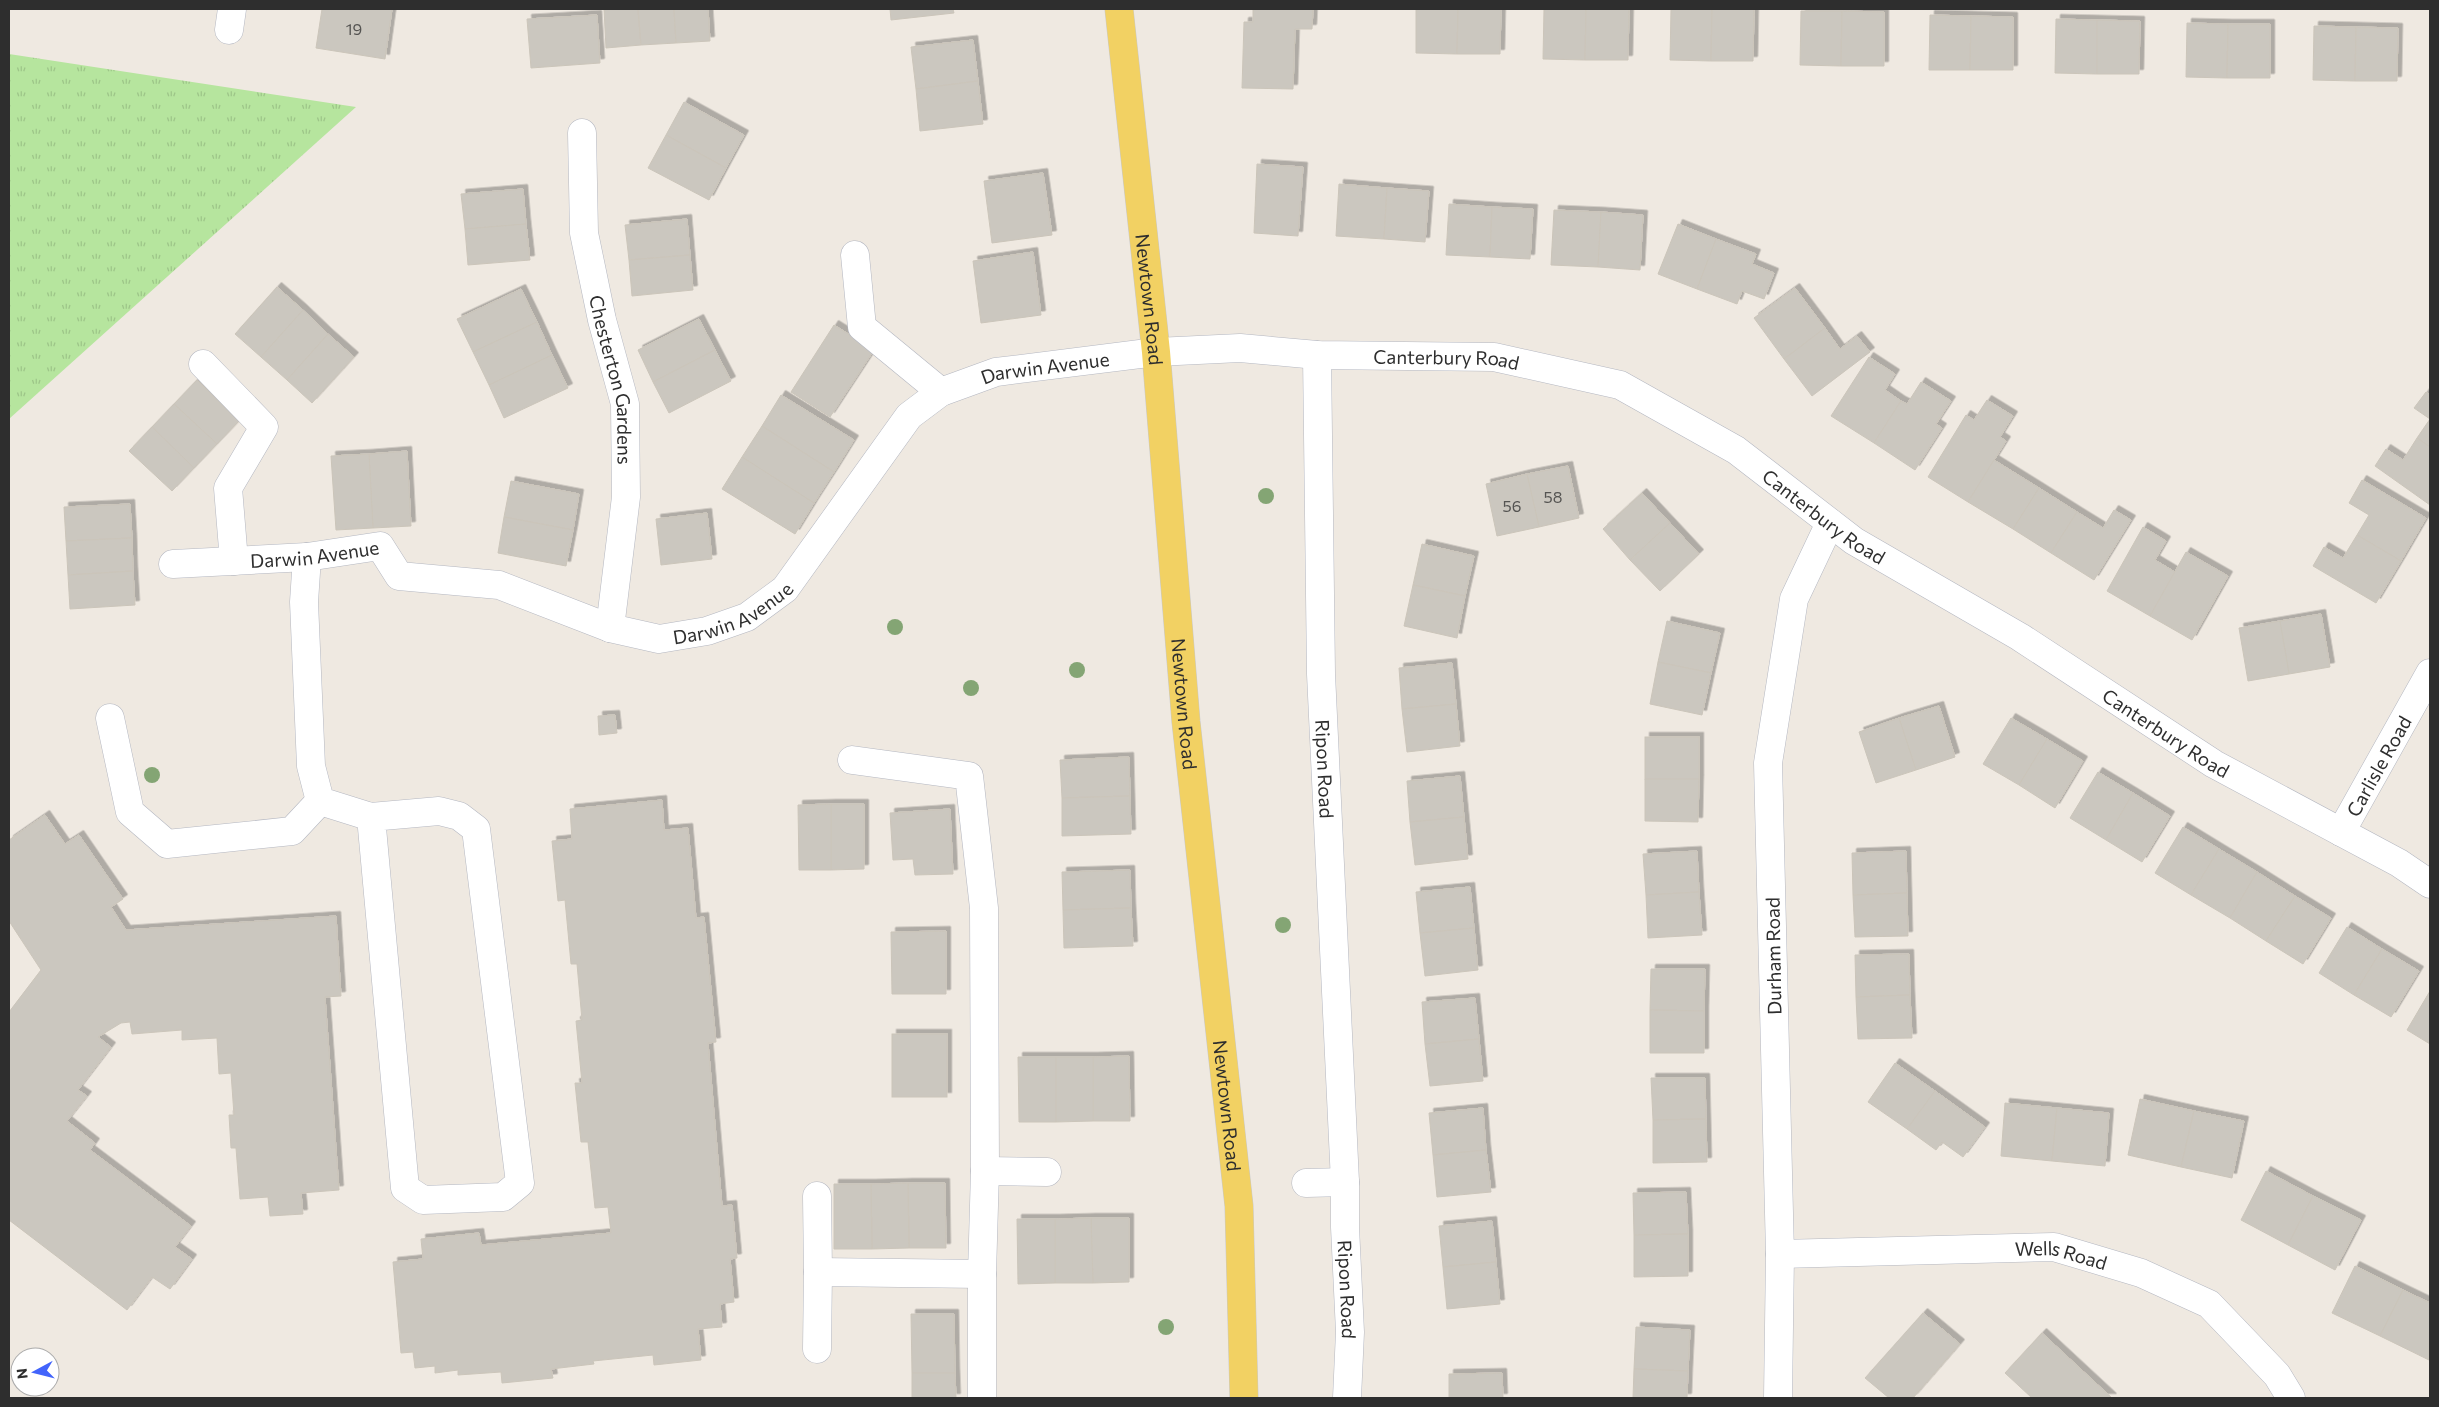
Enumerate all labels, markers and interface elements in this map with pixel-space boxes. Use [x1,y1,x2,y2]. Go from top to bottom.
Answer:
house number: 19 [346,19,362,38]
street label: Newtown Road [1132,232,1169,366]
street label: Chesterton Gardens [586,293,637,465]
street label: Canterbury Road [1373,344,1522,374]
street label: Darwin Avenue [977,346,1111,388]
street label: Canterbury Road [1758,464,1890,568]
house number: 58 [1544,487,1562,506]
house number: 56 [1503,496,1521,515]
street label: Darwin Avenue [250,535,381,571]
street label: Darwin Avenue [671,578,797,648]
street label: Newtown Road [1168,637,1203,771]
street label: Canterbury Road [2099,683,2234,782]
street label: Carlisle Road [2341,711,2415,820]
street label: Ripon Road [1312,719,1339,819]
street label: Durham Road [1760,897,1786,1015]
street label: Newtown Road [1209,1039,1247,1172]
street label: Wells Road [2014,1236,2110,1274]
street label: Ripon Road [1334,1239,1362,1339]
north arrow [10,1347,60,1397]
text: N [13,1367,31,1380]

